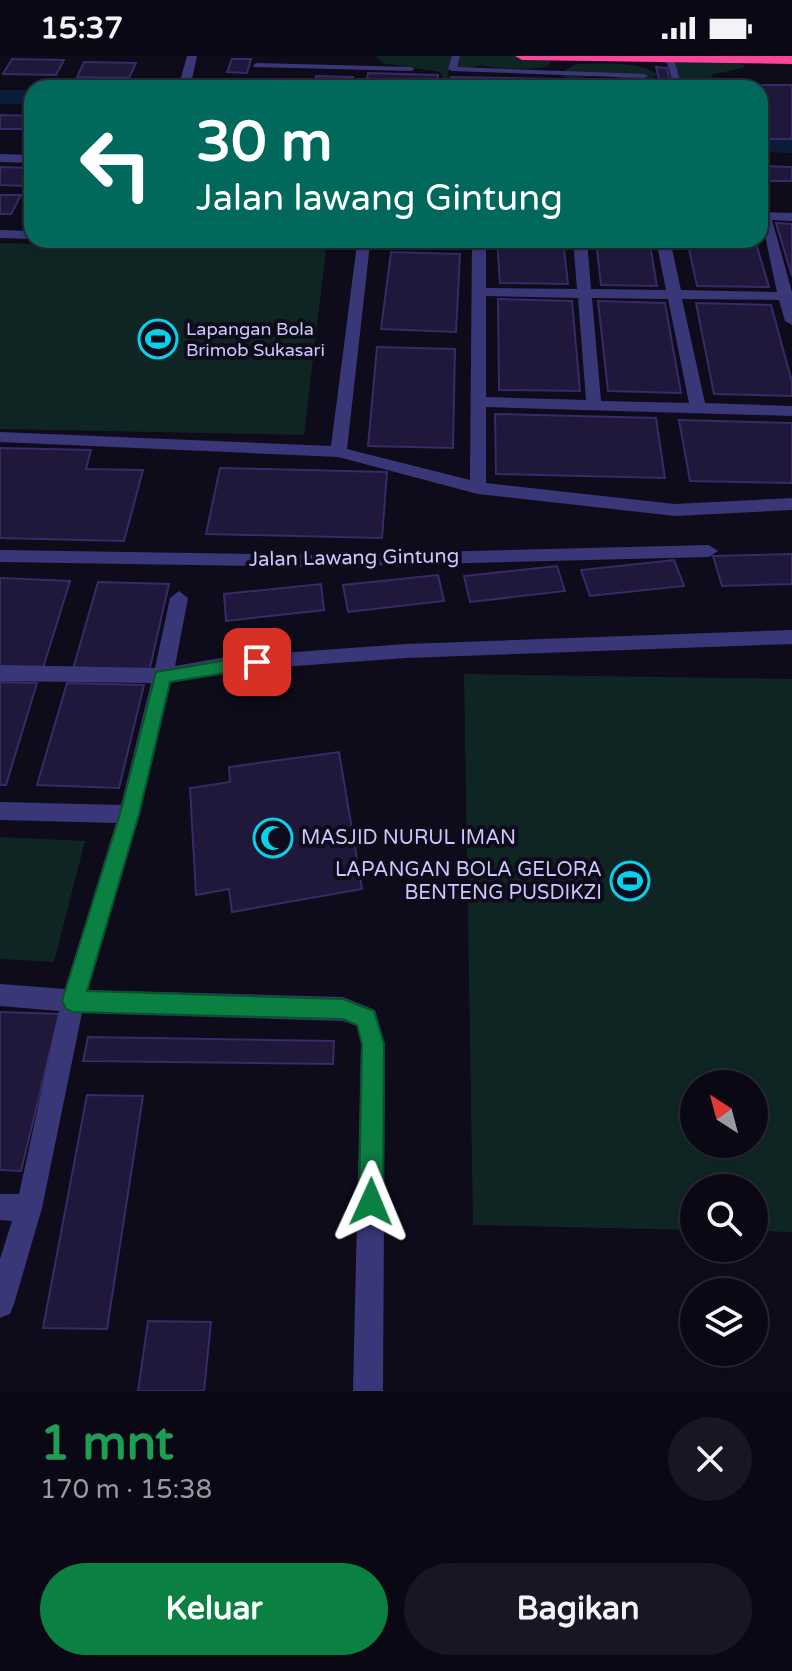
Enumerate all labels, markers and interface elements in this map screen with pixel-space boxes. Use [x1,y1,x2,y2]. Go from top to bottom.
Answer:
text: 15:37 [40,10,123,47]
text: 30 m [196,109,332,176]
icon: left [64,112,168,216]
text: Jalan lawang Gintung [196,177,563,220]
sports icon: Lapangan Bola Brimob Sukasari [137,318,179,360]
place label: Lapangan Bola Brimob Sukasari [186,318,325,361]
street label: Jalan Lawang Gintung [249,544,459,572]
pin [223,628,291,696]
icon: arrive [235,640,279,684]
mosque icon: MASJID NURUL IMAN [252,817,294,859]
place label: MASJID NURUL IMAN [301,826,516,850]
place label: LAPANGAN BOLA GELORA BENTENG PUSDIKZI [335,858,602,905]
sports icon: LAPANGAN BOLA GELORA BENTENG PUSDIKZI [609,860,651,902]
north arrow [680,1070,768,1158]
map controls [680,1070,768,1366]
position arrow [329,1160,413,1244]
button: search [680,1174,768,1262]
button: layers [680,1278,768,1366]
text: 1 mnt [40,1415,174,1473]
button: close [668,1417,752,1501]
text: 170 m · 15:38 [40,1474,212,1505]
button: Keluar [40,1563,388,1655]
button: Bagikan [404,1563,752,1655]

